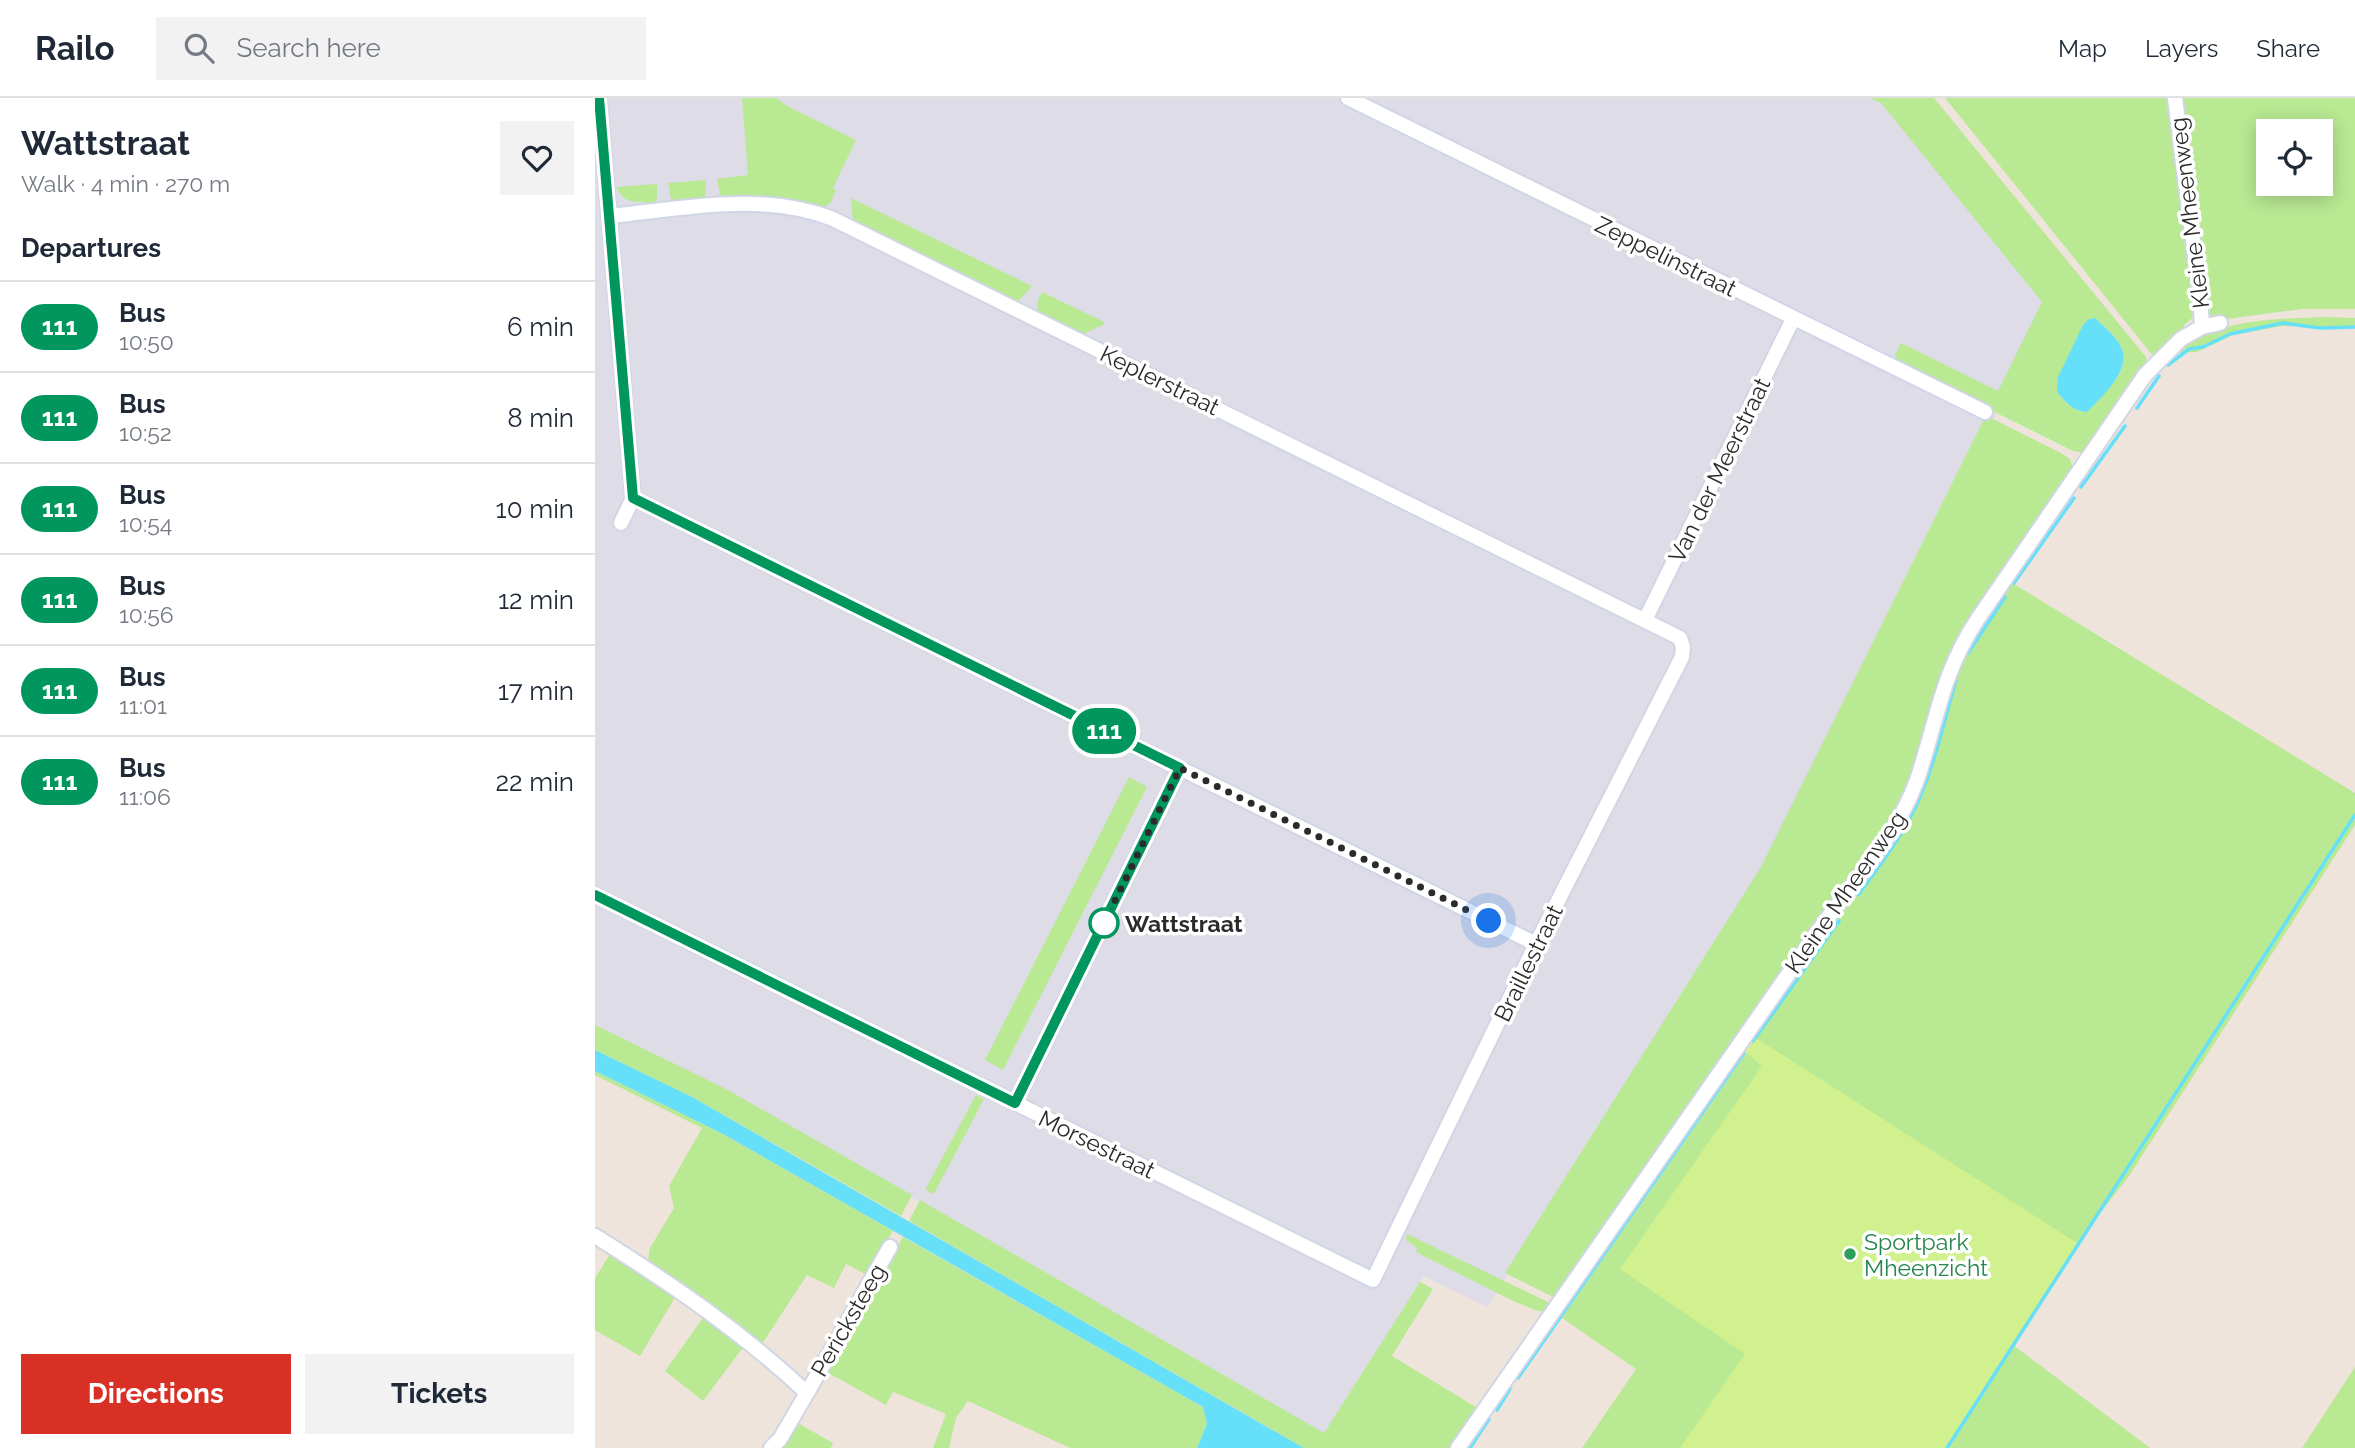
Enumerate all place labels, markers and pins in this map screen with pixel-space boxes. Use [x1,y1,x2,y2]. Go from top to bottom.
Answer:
marker: Wattstraat [1089,908,1119,938]
place label: Wattstraat [1125,910,1243,937]
place label: Sportpark Mheenzicht [1864,1228,1988,1281]
marker: Sportpark Mheenzicht [1842,1246,1858,1262]

